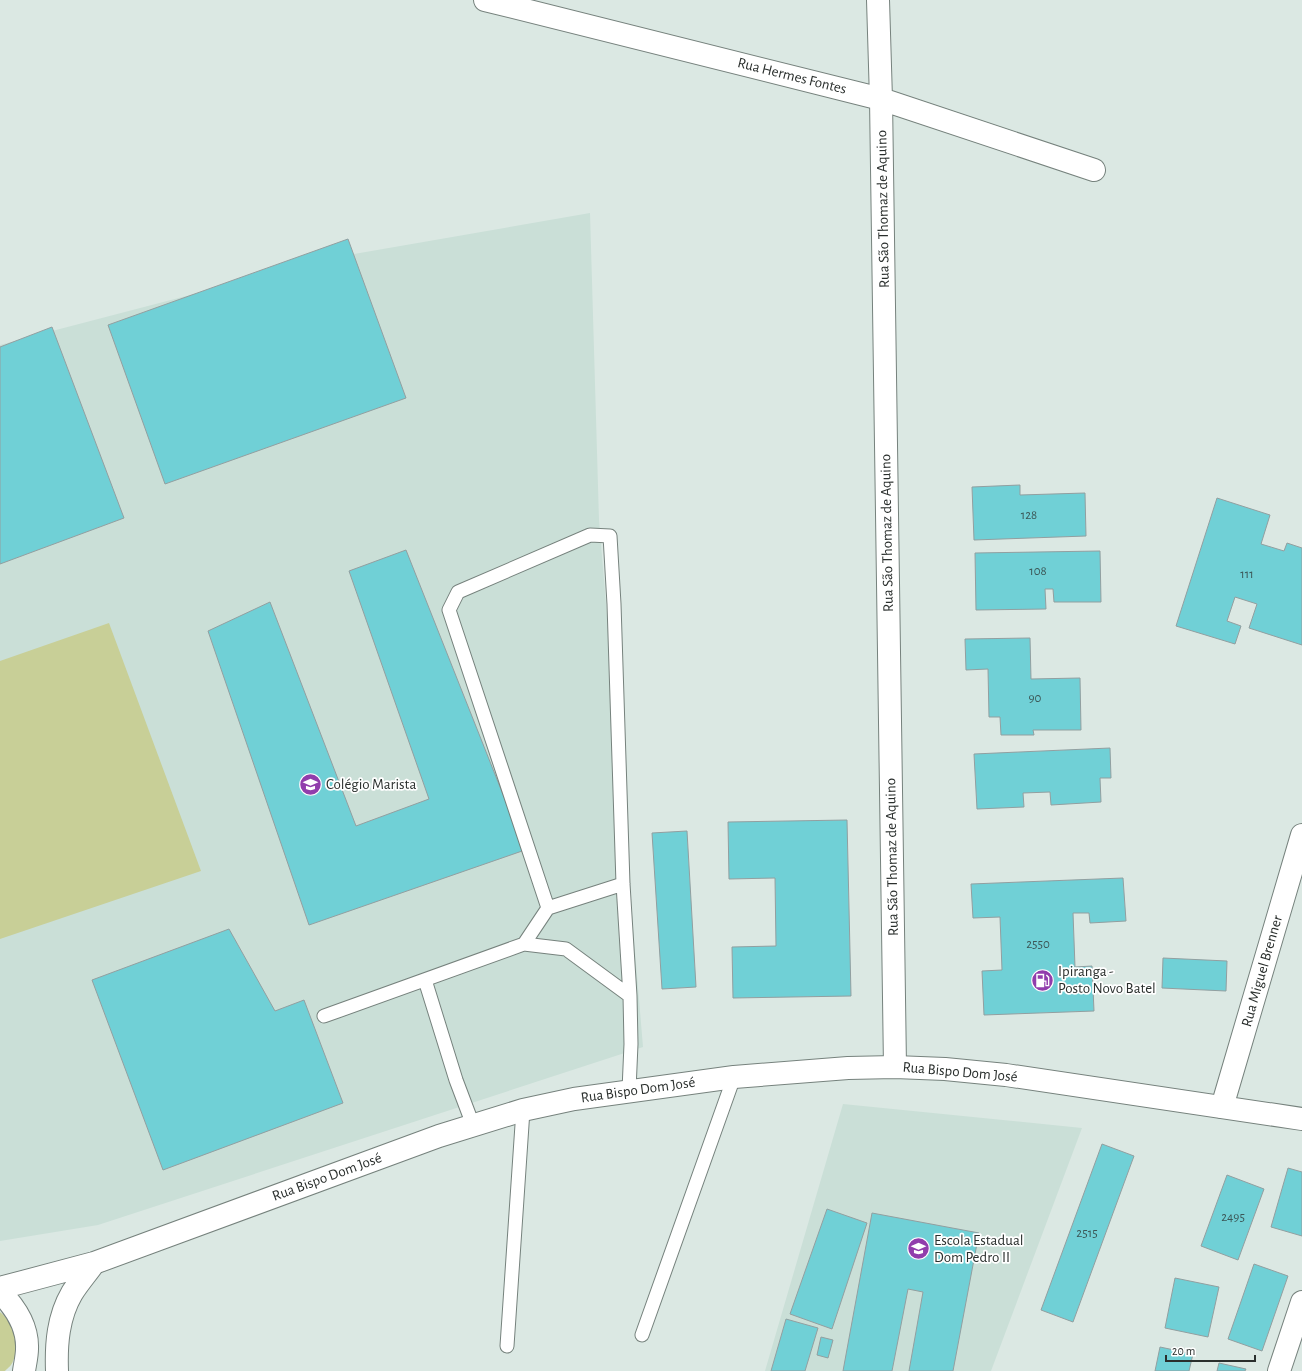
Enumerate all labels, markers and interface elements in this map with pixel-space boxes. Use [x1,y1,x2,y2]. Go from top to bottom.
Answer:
street label: Rua Hermes Fontes [736,55,848,97]
street label: Rua São Thomaz de Aquino [874,130,892,288]
street label: Rua São Thomaz de Aquino [878,454,896,612]
house number: 128 [1021,509,1037,522]
house number: 108 [1029,565,1047,578]
house number: 111 [1240,568,1254,581]
house number: 90 [1029,692,1042,705]
school or university icon: Colégio Marista [298,771,324,797]
place label: Colégio Marista [326,777,416,792]
street label: Rua São Thomaz de Aquino [883,778,901,936]
street label: Rua Miguel Brenner [1239,913,1285,1028]
house number: 2550 [1026,938,1050,951]
place label: Ipiranga - Posto Novo Batel [1058,964,1156,996]
fuel station icon: Ipiranga - Posto Novo Batel [1029,967,1055,993]
street label: Rua Bispo Dom José [902,1060,1018,1085]
street label: Rua Bispo Dom José [580,1075,696,1105]
street label: Rua Bispo Dom José [270,1150,384,1204]
house number: 2495 [1221,1211,1245,1224]
house number: 2515 [1076,1227,1098,1240]
place label: Escola Estadual Dom Pedro II [934,1233,1024,1265]
school or university icon: Escola Estadual Dom Pedro II [905,1236,931,1262]
scale bar [1166,1337,1255,1363]
text: 20 m [1172,1345,1195,1357]

